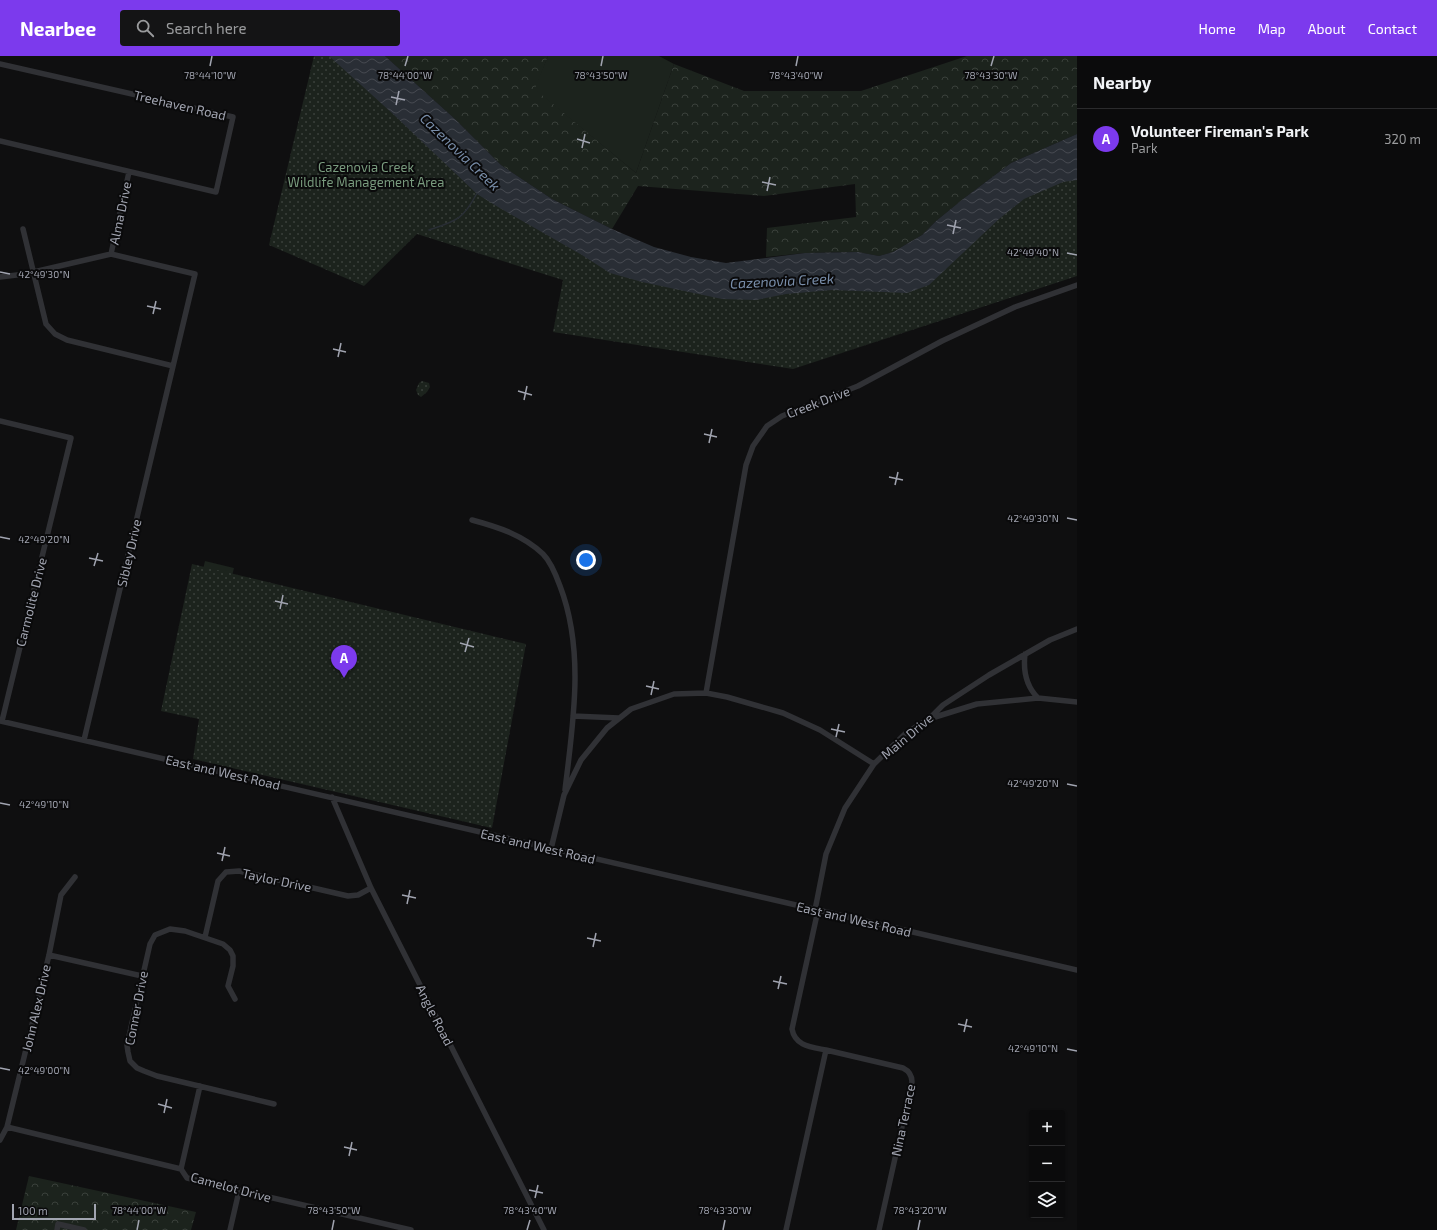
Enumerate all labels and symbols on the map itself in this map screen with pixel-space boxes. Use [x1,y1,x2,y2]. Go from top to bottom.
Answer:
text: 78°44'10"W [184,69,237,81]
text: 78°44'00"W [378,69,433,81]
text: 78°43'50"W [574,69,628,81]
text: 78°43'40"W [769,69,823,81]
text: 78°43'30"W [964,69,1018,81]
street label: Treehaven Road [132,87,228,123]
water label: Cazenovia Creek [417,109,504,194]
park label: Cazenovia Creek Wildlife Management Area [288,159,444,190]
street label: Alma Drive [105,180,135,246]
text: 42°49'40"N [1007,246,1059,258]
text: 42°49'30"N [18,268,70,280]
water label: Cazenovia Creek [730,269,834,292]
street label: Creek Drive [784,383,852,421]
text: 42°49'30"N [1007,512,1059,524]
street label: Sibley Drive [113,518,145,588]
text: 42°49'20"N [18,533,70,545]
your location [576,550,596,570]
street label: Carmolite Drive [12,556,50,648]
pin: A [331,645,357,678]
street label: Main Drive [878,710,936,762]
street label: East and West Road [164,751,282,793]
text: 42°49'20"N [1007,777,1059,789]
text: 42°49'10"N [19,798,69,810]
street label: East and West Road [479,825,597,867]
street label: Taylor Drive [241,865,313,895]
street label: East and West Road [795,898,913,940]
street label: John Alex Drive [18,963,54,1053]
street label: Conner Drive [121,969,151,1047]
street label: Angle Road [413,982,457,1048]
text: 42°49'10"N [1008,1042,1058,1054]
text: 42°49'00"N [18,1064,70,1076]
street label: Nina Terrace [888,1082,918,1158]
street label: Camelot Drive [189,1169,273,1205]
scale bar [12,1202,96,1221]
text: 78°44'00"W [112,1204,167,1216]
text: 78°43'50"W [307,1204,361,1216]
text: 78°43'40"W [503,1204,557,1216]
text: 78°43'30"W [698,1204,752,1216]
text: 78°43'20"W [893,1204,947,1216]

